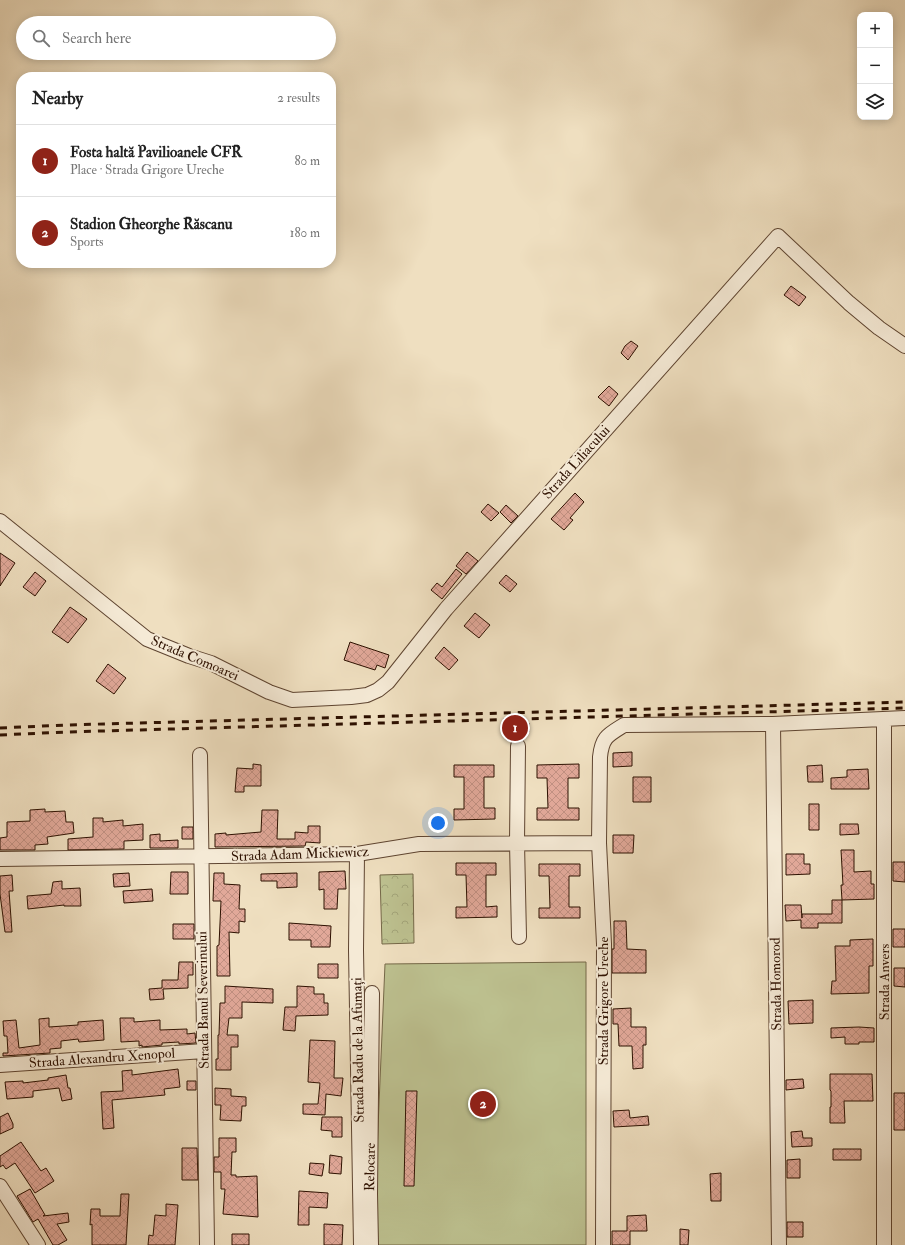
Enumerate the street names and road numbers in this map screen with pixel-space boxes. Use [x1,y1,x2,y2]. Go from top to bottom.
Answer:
street label: Strada Liliacului [538,421,614,502]
street label: Strada Comoarei [148,632,242,684]
street label: Strada Adam Mickiewicz [231,843,369,865]
street label: Strada Banul Severinului [193,931,213,1069]
street label: Strada Grigore Ureche [595,937,612,1065]
street label: Strada Homorod [767,937,785,1031]
street label: Strada Anvers [876,944,893,1020]
street label: Strada Radu de la Afumați [348,977,368,1123]
street label: Strada Alexandru Xenopol [28,1044,176,1073]
street label: Relocare [361,1142,379,1191]

